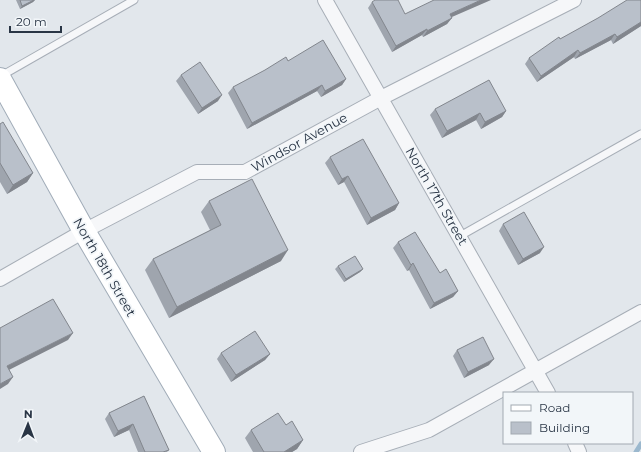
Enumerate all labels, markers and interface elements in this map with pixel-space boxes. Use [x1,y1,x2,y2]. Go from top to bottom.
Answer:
scale bar [10,8,61,34]
text: 20 m [16,14,47,29]
street label: Windsor Avenue [248,109,350,175]
street label: North 17th Street [402,144,472,248]
street label: North 18th Street [70,215,140,319]
legend [503,392,633,444]
text: Road [539,400,570,415]
north arrow [8,404,48,444]
text: N [24,407,33,421]
text: Building [539,420,590,435]

